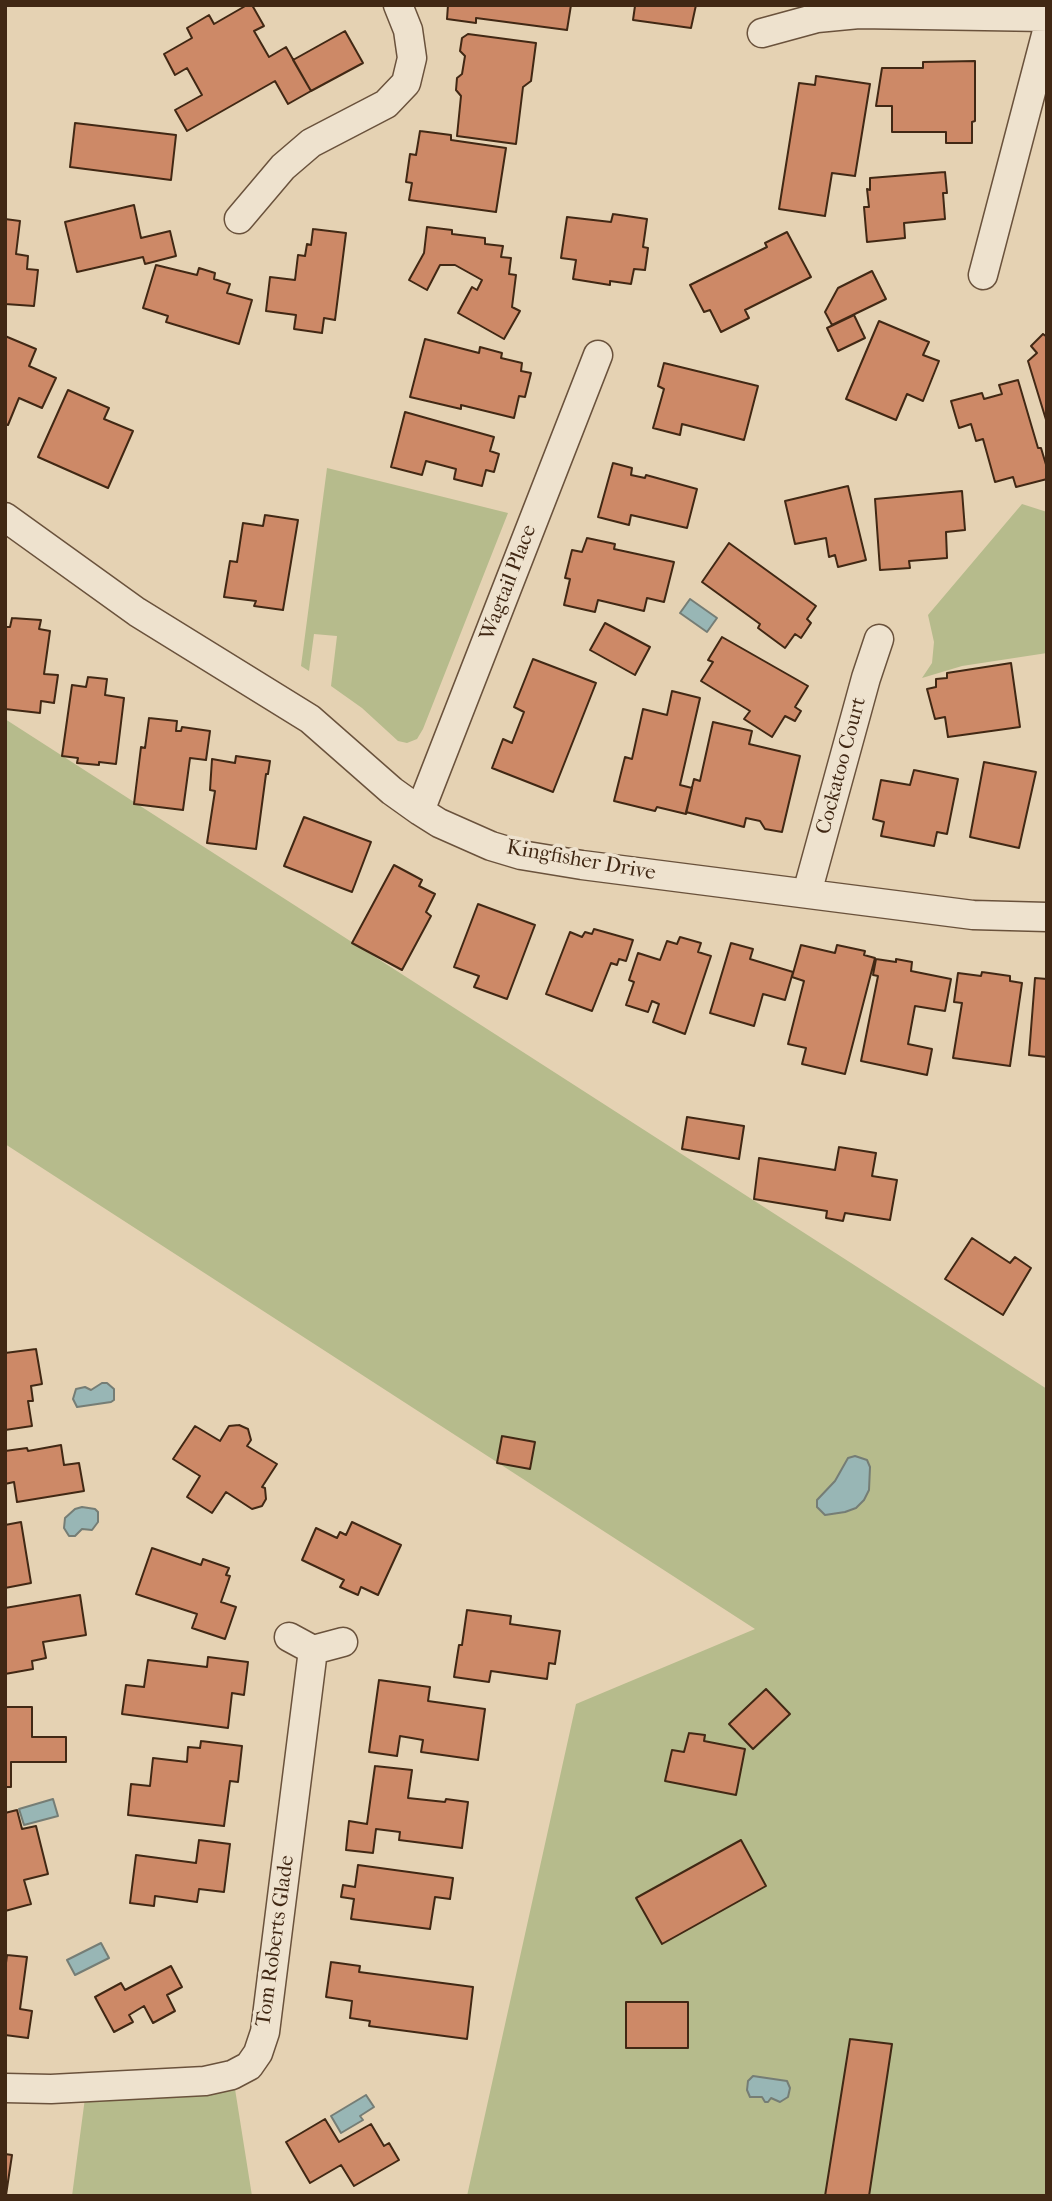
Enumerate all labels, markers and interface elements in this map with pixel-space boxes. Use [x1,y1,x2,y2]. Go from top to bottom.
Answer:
street label: Wagtail Place [475,522,543,644]
street label: Cockatoo Court [812,695,872,837]
street label: Kingfisher Drive [504,835,658,887]
street label: Tom Roberts Glade [252,1854,300,2028]

